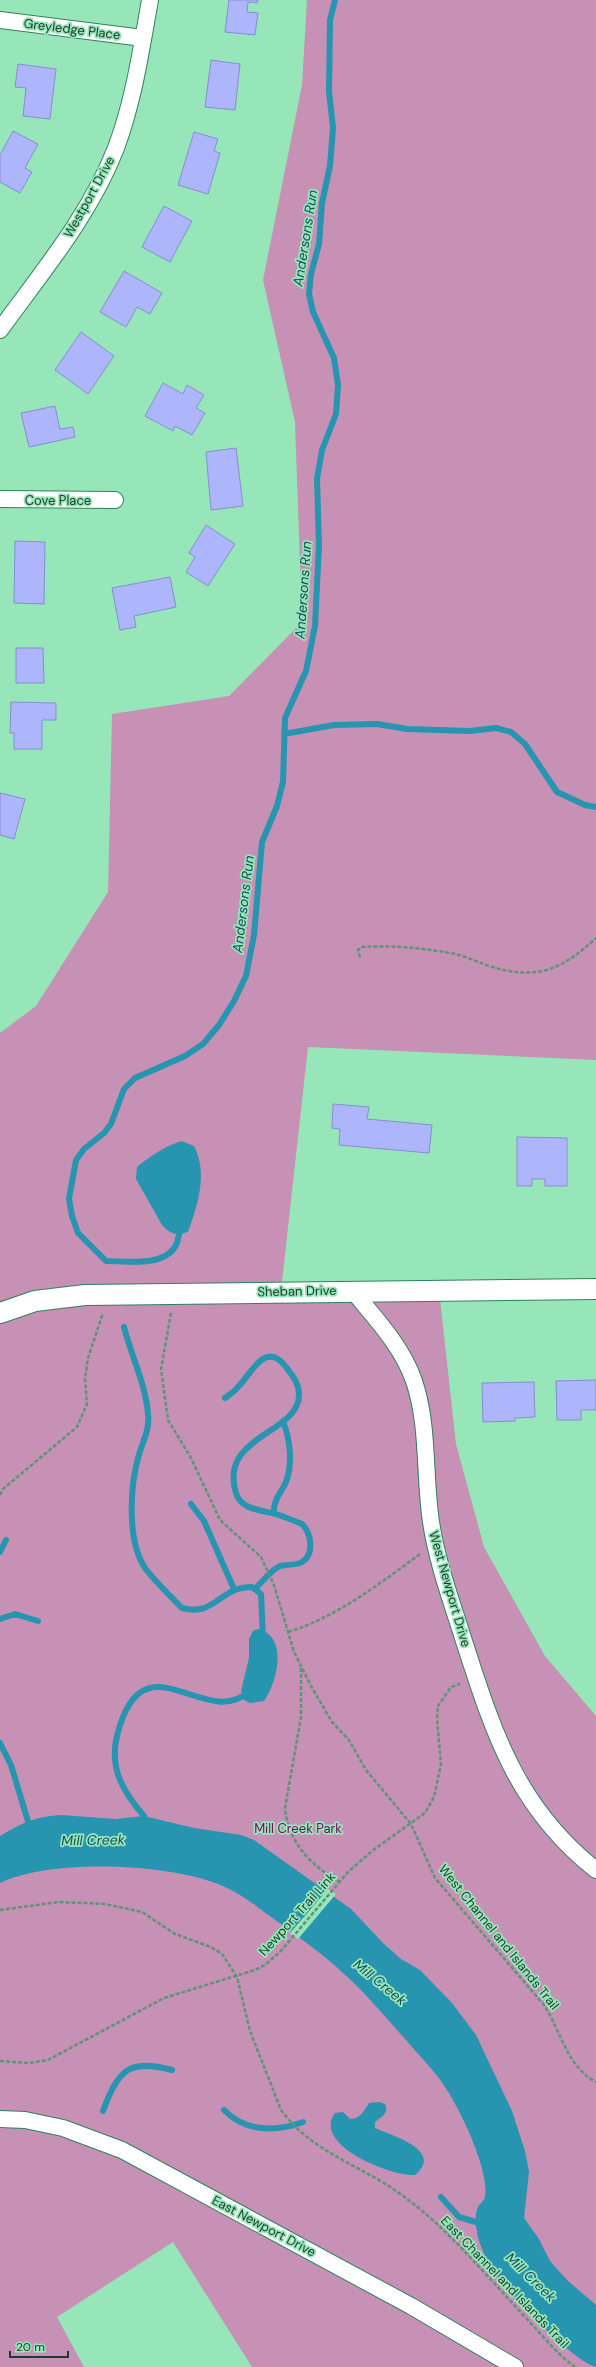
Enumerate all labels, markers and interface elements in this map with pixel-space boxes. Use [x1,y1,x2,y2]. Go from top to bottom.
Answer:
street label: Greyledge Place [23,15,121,43]
street label: Westport Drive [60,153,118,241]
water label: Andersons Run [288,188,322,289]
street label: Cove Place [25,492,91,509]
water label: Andersons Run [291,541,315,640]
water label: Andersons Run [228,854,258,955]
street label: Sheban Drive [257,1282,337,1300]
street label: West Newport Drive [425,1529,475,1649]
park label: Mill Creek Park [254,1820,342,1837]
water label: Mill Creek [61,1830,126,1850]
street label: West Channel and Islands Trail [435,1861,563,2013]
street label: Newport Trail Link [255,1868,339,1959]
water label: Mill Creek [350,1955,411,2010]
street label: East Newport Drive [209,2191,319,2261]
street label: East Channel and Islands Trail [437,2212,573,2352]
water label: Mill Creek [502,2248,561,2306]
scale bar [10,2333,68,2359]
text: 20 m [16,2339,45,2355]

